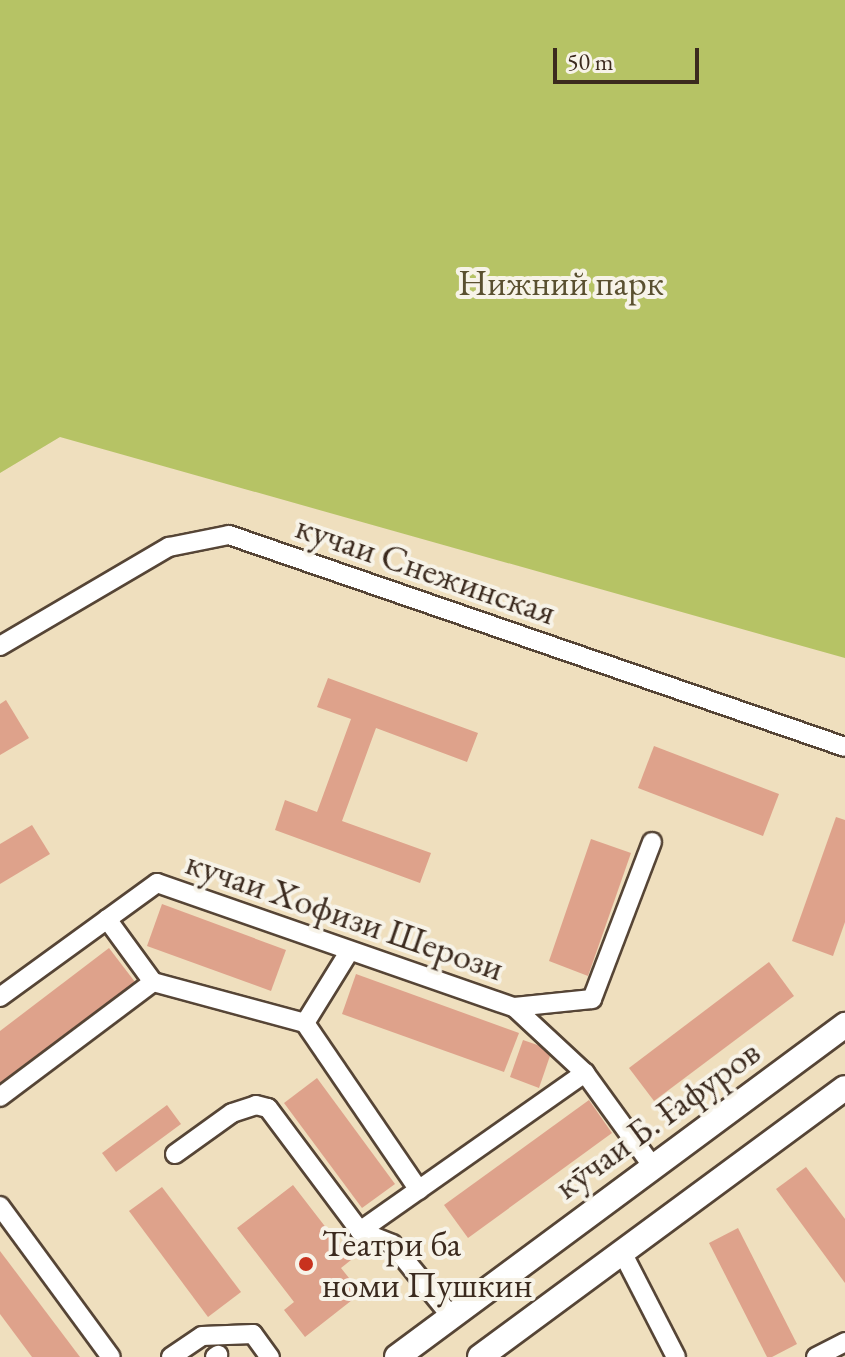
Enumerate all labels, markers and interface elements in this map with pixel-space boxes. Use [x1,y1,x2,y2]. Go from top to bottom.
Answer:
scale bar [557,32,703,82]
text: 50 m [567,46,614,77]
park label: Нижний парк [458,261,664,305]
street label: кучаи Снежинская [291,504,561,634]
street label: кучаи Хофизи Шерози [181,840,509,990]
street label: кӯчаи Б. Ғафуров [546,1030,768,1208]
place label: Театри ба номи Пушкин [322,1221,532,1306]
marker: Театри ба номи Пушкин [297,1255,315,1273]

